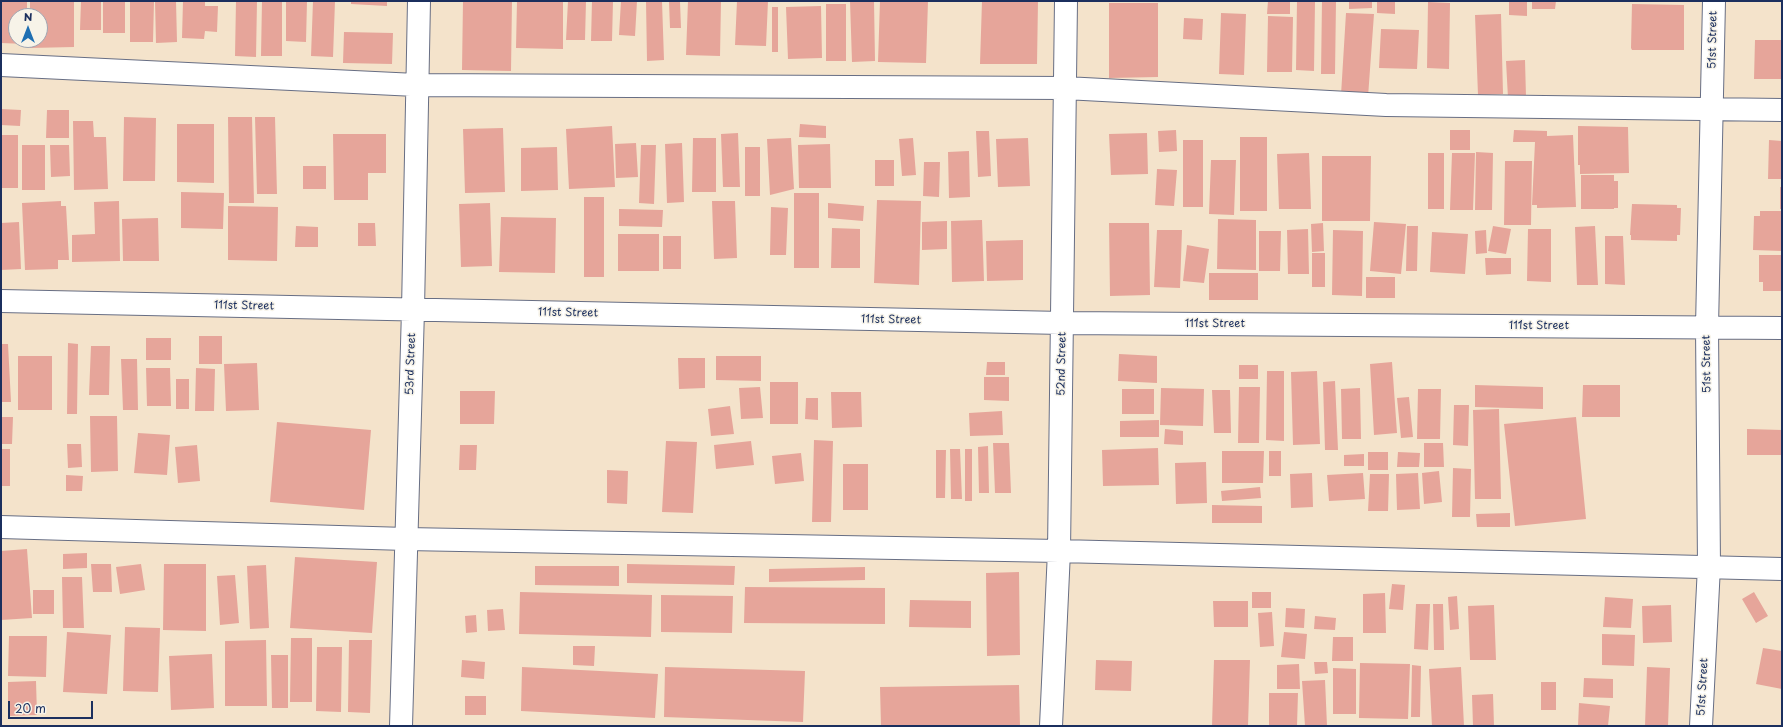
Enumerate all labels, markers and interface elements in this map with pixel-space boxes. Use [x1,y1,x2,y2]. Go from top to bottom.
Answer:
north arrow [8,8,48,48]
text: N [24,8,32,25]
street label: 51st Street [1706,11,1720,69]
street label: 111st Street [214,299,274,313]
street label: 111st Street [538,306,598,320]
street label: 111st Street [861,313,921,327]
street label: 111st Street [1185,317,1245,331]
street label: 111st Street [1509,319,1569,333]
street label: 52nd Street [1055,332,1069,396]
street label: 53rd Street [403,333,419,395]
street label: 51st Street [1700,335,1714,393]
street label: 51st Street [1695,658,1711,716]
scale bar [10,693,95,719]
text: 20 m [15,699,46,717]

